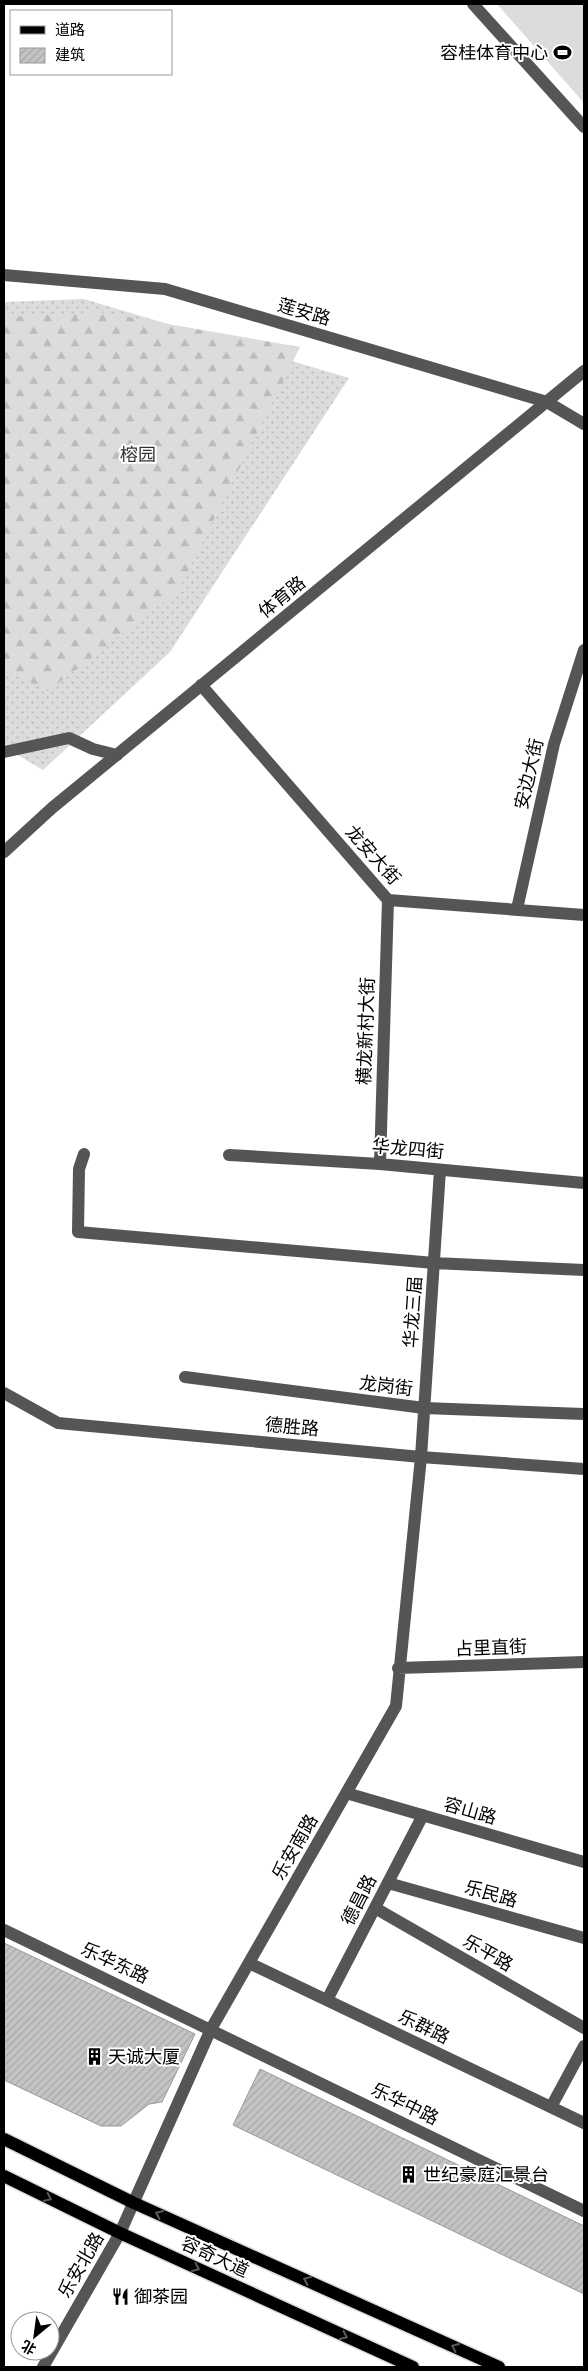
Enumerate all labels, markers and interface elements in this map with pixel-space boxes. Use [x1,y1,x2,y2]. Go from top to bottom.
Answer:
legend [10,10,172,75]
text: 道路 [55,21,85,39]
place label: 容桂体育中心 [440,42,548,64]
sports icon: 容桂体育中心 [552,43,572,63]
text: 建筑 [55,46,85,64]
street label: 莲安路 [275,294,333,330]
park label: 榕园 [120,444,156,466]
street label: 体育路 [254,571,310,623]
street label: 安边大街 [510,736,548,812]
street label: 龙安大街 [341,821,405,889]
street label: 横龙新村大街 [353,977,379,1085]
street label: 华龙四街 [371,1135,445,1163]
street label: 华龙三届 [400,1275,426,1349]
street label: 龙岗街 [358,1372,414,1400]
street label: 德胜路 [264,1414,320,1440]
street label: 占里直街 [455,1636,527,1660]
street label: 容山路 [441,1793,499,1829]
street label: 乐安南路 [267,1810,323,1884]
street label: 德昌路 [337,1871,381,1929]
street label: 乐民路 [462,1876,520,1912]
street label: 乐平路 [459,1930,517,1976]
street label: 乐华东路 [78,1938,152,1988]
street label: 乐群路 [395,2005,453,2049]
place label: 天诚大厦 [108,2046,180,2068]
building icon: 天诚大厦 [84,2047,104,2067]
street label: 乐华中路 [368,2078,442,2130]
place label: 世纪豪庭汇景台 [423,2164,549,2186]
building icon: 世纪豪庭汇景台 [399,2165,419,2185]
one-way arrow [42,2191,51,2201]
one-way arrow [155,2209,164,2220]
street label: 乐安北路 [53,2228,109,2302]
street label: 容奇大道 [178,2232,252,2282]
one-way arrow [191,2261,200,2272]
one-way arrow [303,2276,312,2287]
place label: 御茶园 [134,2286,188,2308]
restaurant icon: 御茶园 [110,2287,130,2307]
north arrow [10,2311,60,2361]
one-way arrow [339,2329,348,2340]
text: 北 [19,2336,39,2358]
one-way arrow [451,2343,460,2354]

